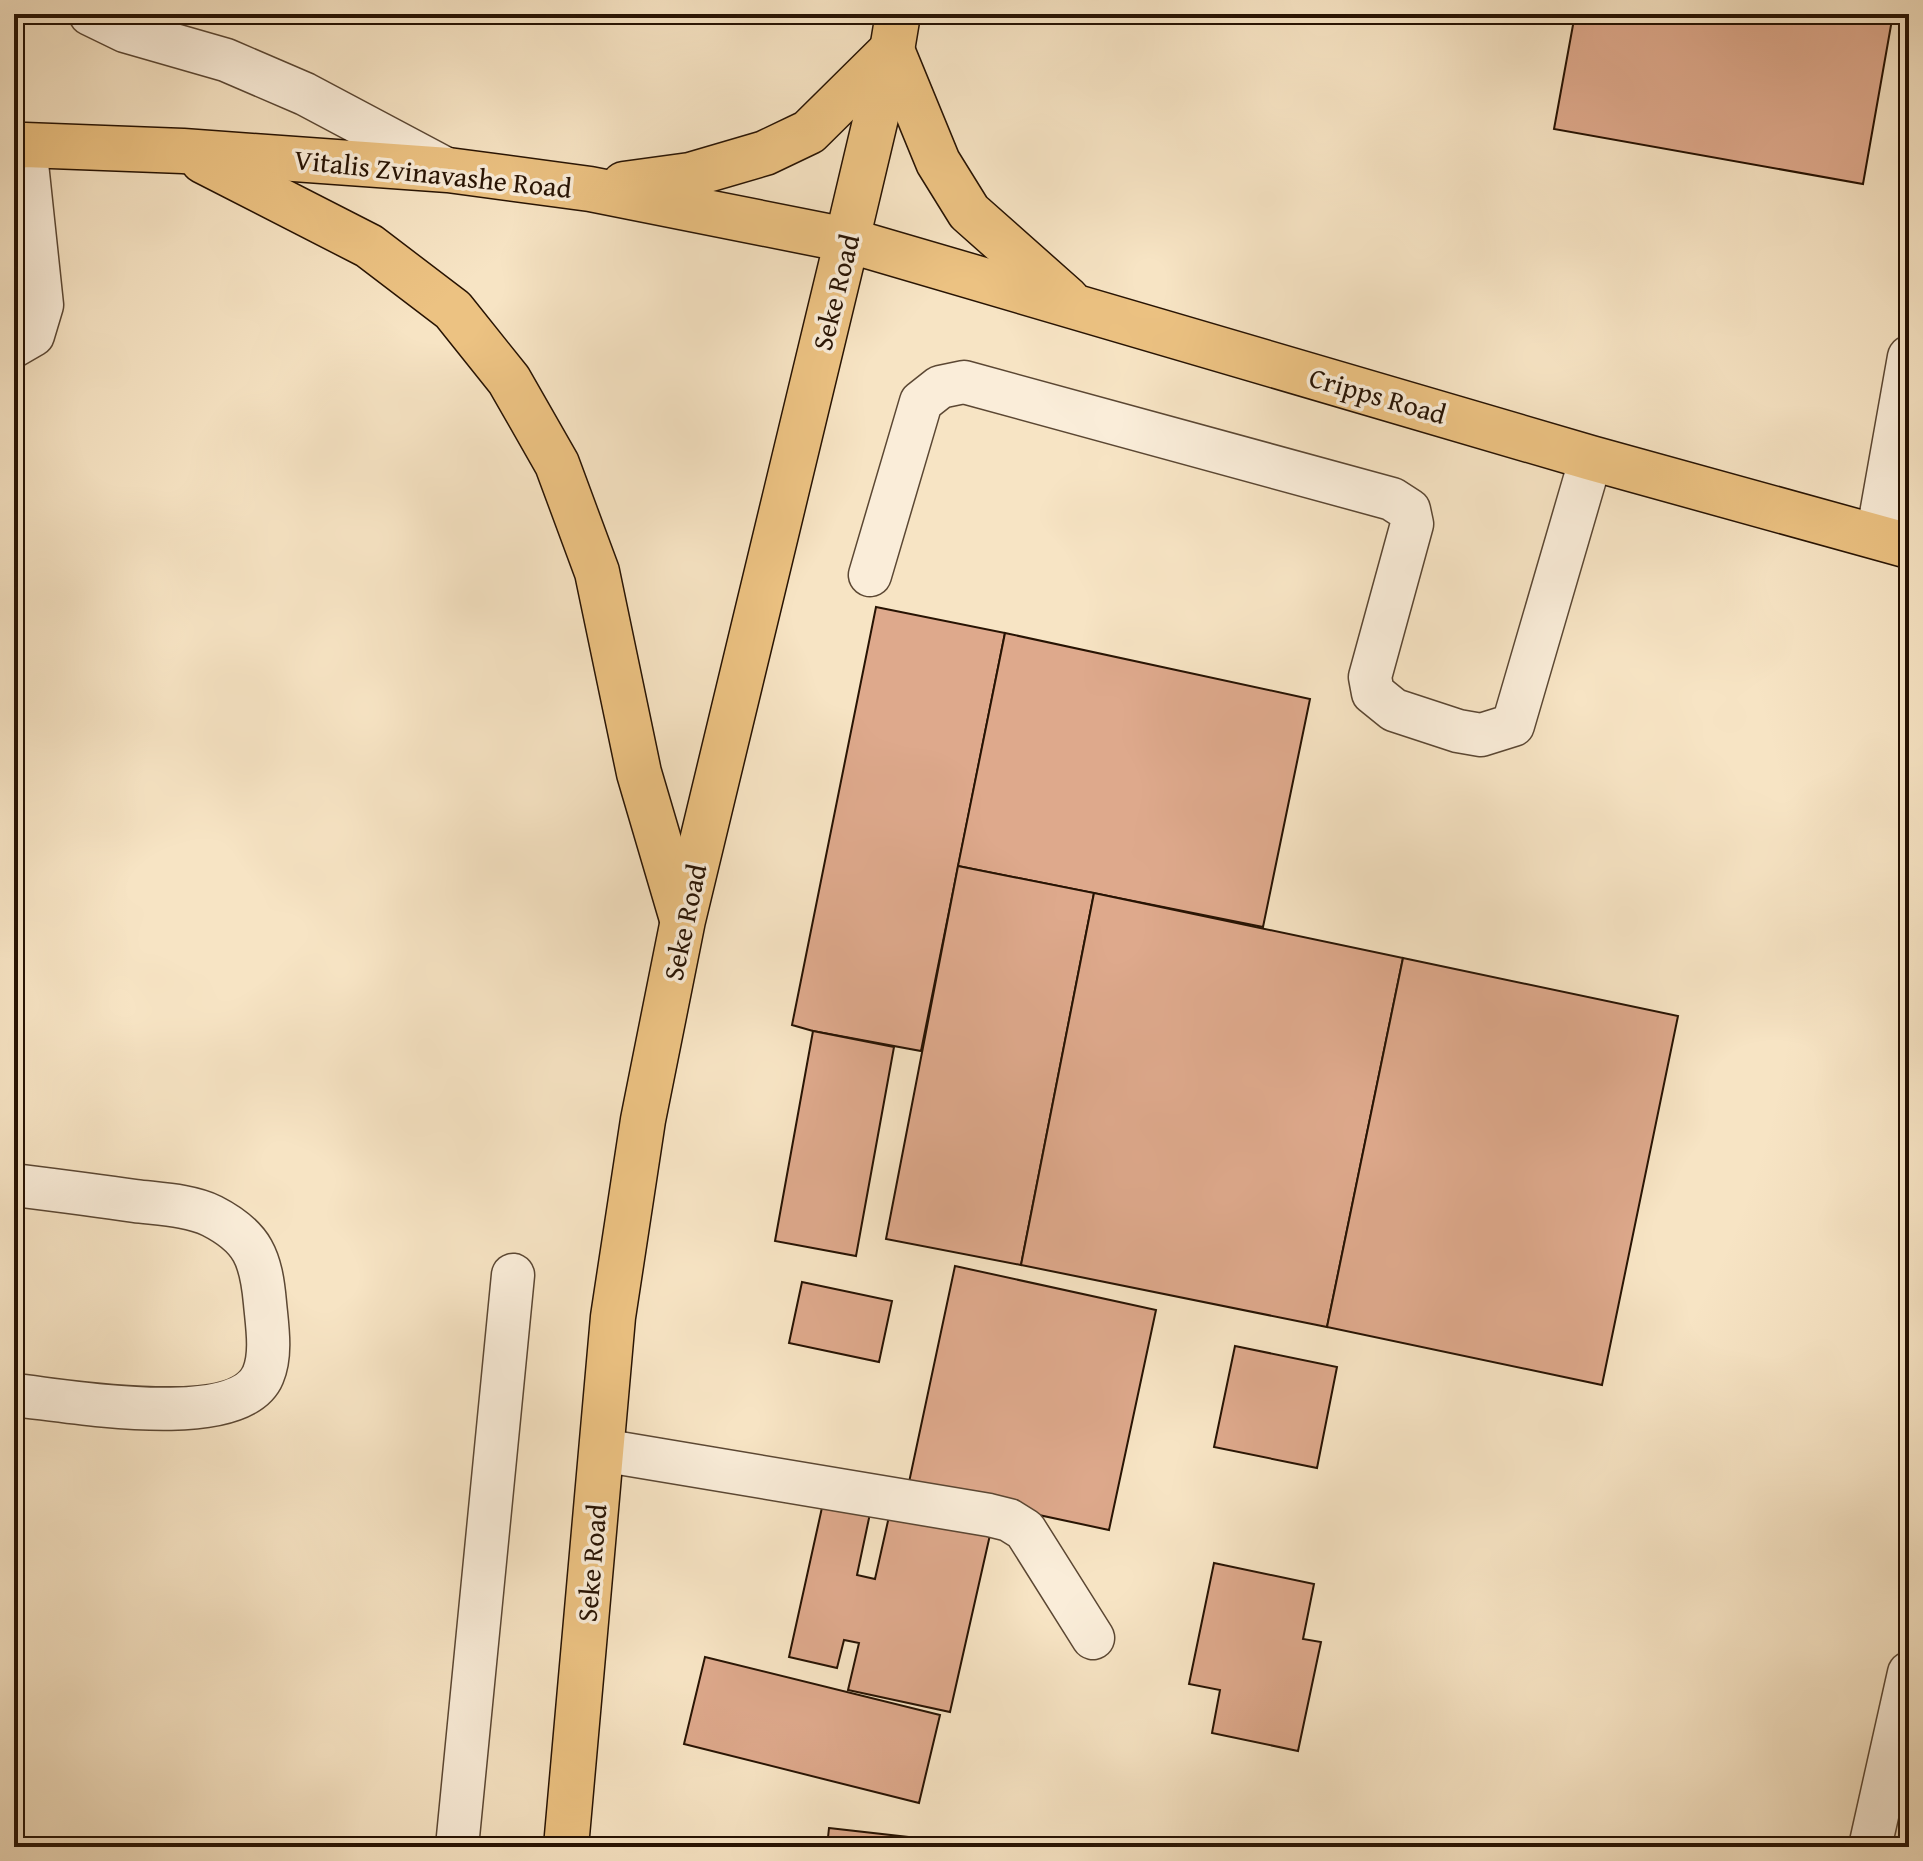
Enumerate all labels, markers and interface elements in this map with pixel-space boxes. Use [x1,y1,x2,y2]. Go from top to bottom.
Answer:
street label: Vitalis Zvinavashe Road [292,138,574,208]
street label: Seke Road [801,230,869,354]
street label: Cripps Road [1305,356,1451,434]
street label: Seke Road [652,860,716,984]
street label: Seke Road [565,1502,617,1624]

